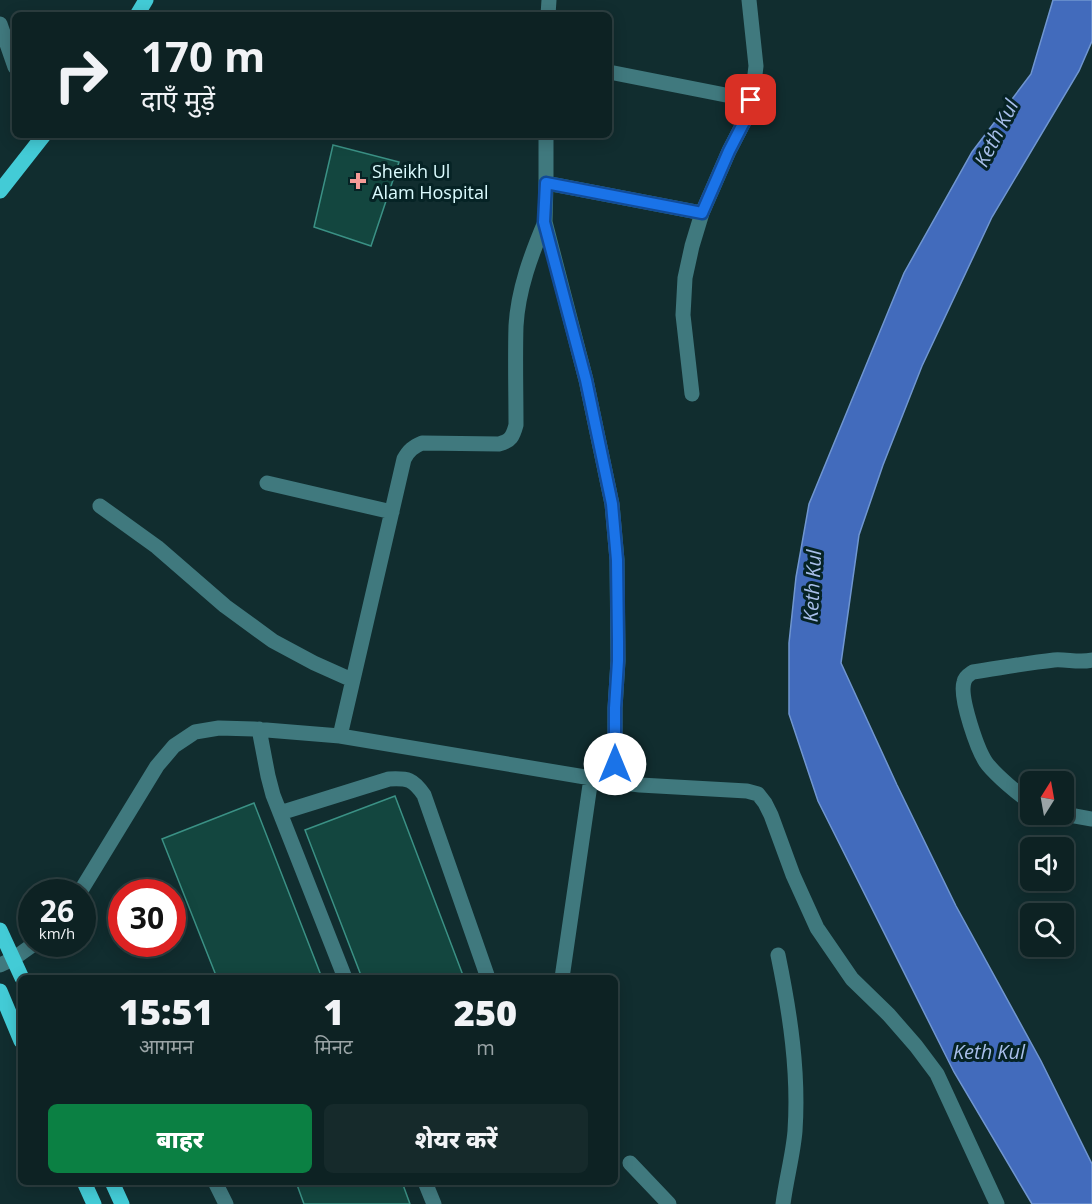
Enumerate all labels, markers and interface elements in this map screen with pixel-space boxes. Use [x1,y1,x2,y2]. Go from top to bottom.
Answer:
text: 170 m [141,27,265,84]
icon: right [42,36,120,114]
pin [725,74,776,125]
text: दाएँ मुड़ें [141,81,215,118]
icon: arrive [734,83,767,116]
water label: Keth Kul [968,94,1025,171]
place label: Sheikh Ul Alam Hospital [372,159,488,204]
marker: Sheikh Ul Alam Hospital [349,172,367,190]
water label: Keth Kul [797,548,827,623]
position arrow [583,732,647,796]
north arrow [1020,771,1074,825]
map controls [1020,771,1074,957]
button: sound [1020,837,1074,891]
speed limit sign: 30 [108,879,186,957]
text: 26 [40,890,74,931]
button: search [1020,903,1074,957]
text: km/h [39,923,75,943]
text: 15:51 [119,987,214,1036]
text: 1 [323,987,344,1036]
text: 250 [454,988,517,1037]
text: आगमन [139,1033,194,1060]
text: मिनट [315,1033,353,1060]
text: m [476,1034,495,1061]
water label: Keth Kul [953,1038,1026,1065]
button: बाहर [48,1104,312,1173]
button: शेयर करें [324,1104,588,1173]

